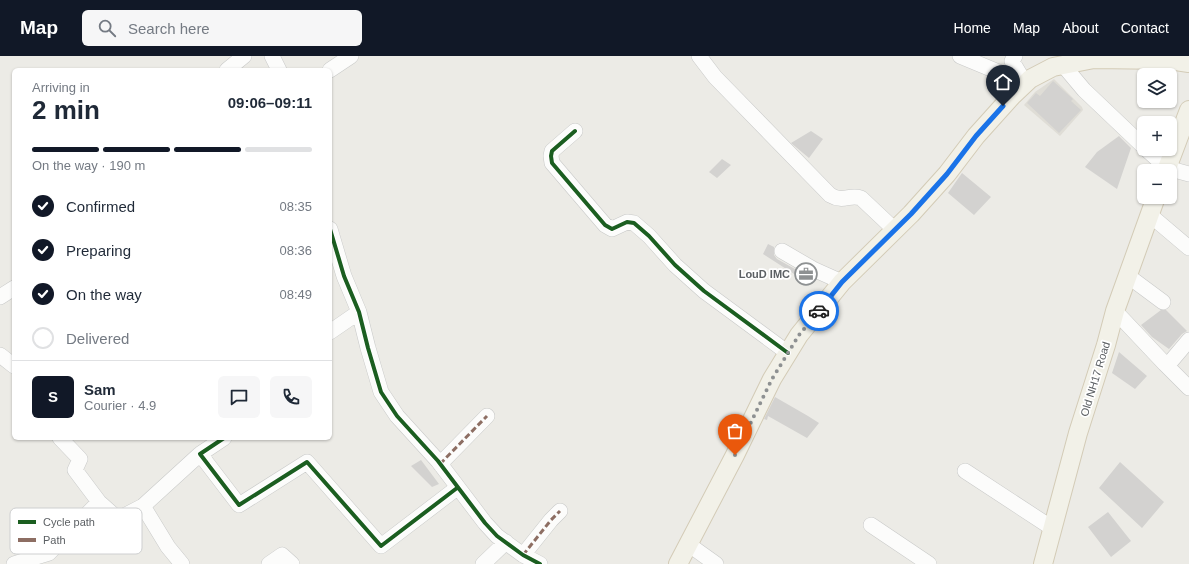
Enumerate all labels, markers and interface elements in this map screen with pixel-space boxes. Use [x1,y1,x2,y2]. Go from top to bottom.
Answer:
search box [82,10,362,46]
text: Map [20,17,58,38]
icon: search [96,17,118,39]
text: Search here [128,20,210,37]
text: Home [954,20,991,36]
text: Map [1013,20,1040,36]
text: About [1062,20,1099,36]
text: Contact [1121,20,1169,36]
pin [986,65,1020,106]
map controls [1137,68,1177,204]
button: layers [1137,68,1177,108]
icon: home [992,71,1014,93]
text: Arriving in [32,80,90,95]
text: 09:06–09:11 [228,94,312,111]
text: 2 min [32,95,100,125]
button: + [1137,116,1177,156]
text: On the way · 190 m [32,158,145,173]
button: − [1137,164,1177,204]
icon: check [32,195,54,217]
text: Confirmed [66,198,135,215]
text: 08:35 [279,199,312,214]
icon: check [32,239,54,261]
text: Preparing [66,242,131,259]
text: 08:36 [279,243,312,258]
office icon: LouD IMC [793,261,819,287]
place label: LouD IMC [739,268,790,280]
icon: check [32,283,54,305]
text: On the way [66,286,142,303]
text: 08:49 [279,287,312,302]
courier [799,291,839,331]
icon: car [808,300,830,322]
text: Delivered [66,330,129,347]
street label: Old NH17 Road [1078,340,1112,418]
button: chat [218,376,260,418]
button: phone [270,376,312,418]
text: Sam [84,381,116,398]
text: S [48,388,58,405]
text: Courier · 4.9 [84,398,156,413]
pin [718,414,752,455]
icon: bag [724,420,746,442]
legend [10,508,142,554]
text: Cycle path [43,516,95,528]
text: Path [43,534,66,546]

